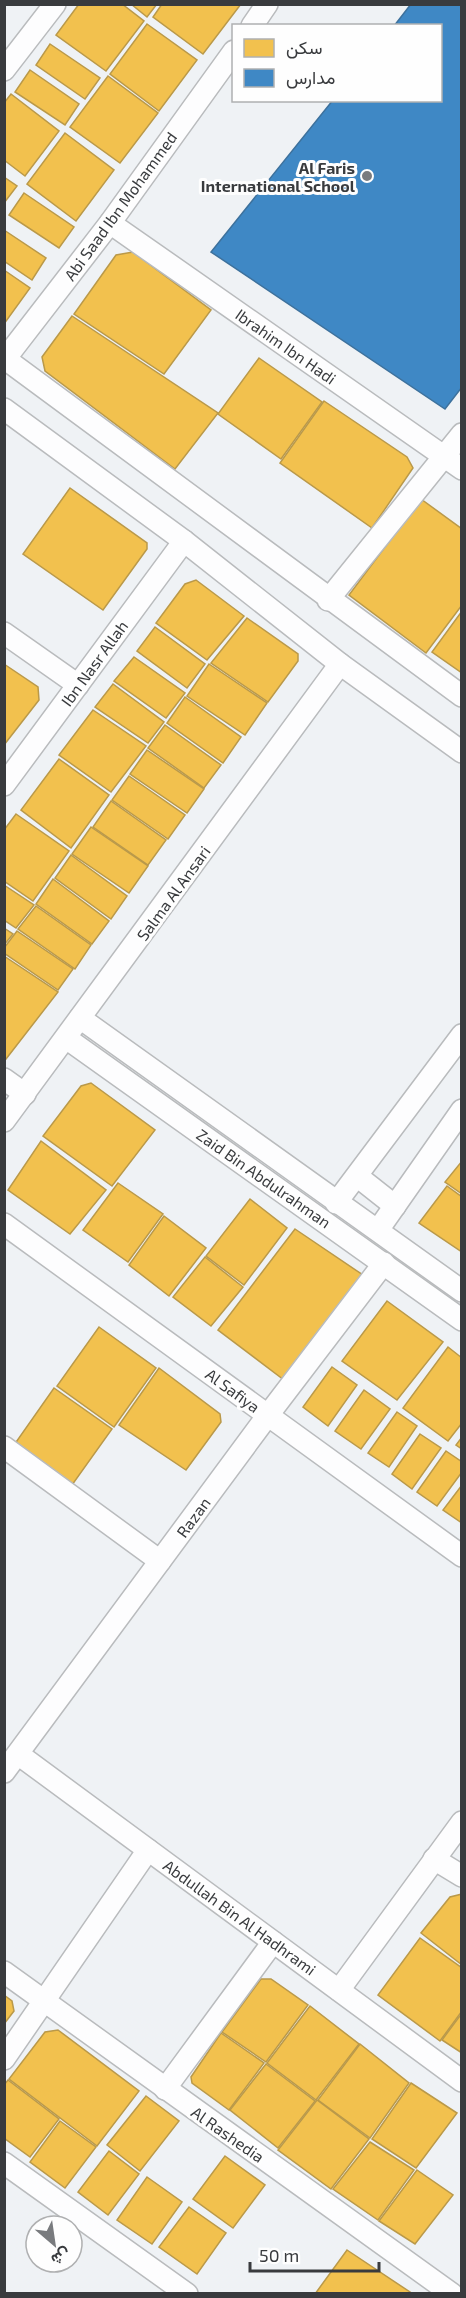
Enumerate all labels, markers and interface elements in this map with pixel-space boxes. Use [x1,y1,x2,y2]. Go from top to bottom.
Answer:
legend [232,24,442,102]
text: سكن [286,36,322,59]
text: مدارس [286,66,335,89]
street label: Abi Saad Ibn Mohammed [60,128,180,284]
place label: Al Faris International School [201,158,356,195]
marker: Al Faris International School [360,169,374,183]
street label: Ibrahim Ibn Hadi [232,304,340,388]
street label: Ibn Nasr Allah [57,616,131,710]
street label: Salma Al Ansari [132,842,214,944]
street label: Zaid Bin Abdulrahman [193,1124,335,1232]
street label: Al Safiya [202,1364,264,1416]
street label: Razan [172,1493,214,1541]
street label: Abdullah Bin Al Hadhrami [160,1855,320,1979]
street label: Al Rashedia [188,2102,268,2166]
north arrow [24,2214,84,2274]
scale bar [250,2235,379,2273]
text: ش [48,2244,75,2271]
text: 50 m [259,2244,299,2266]

